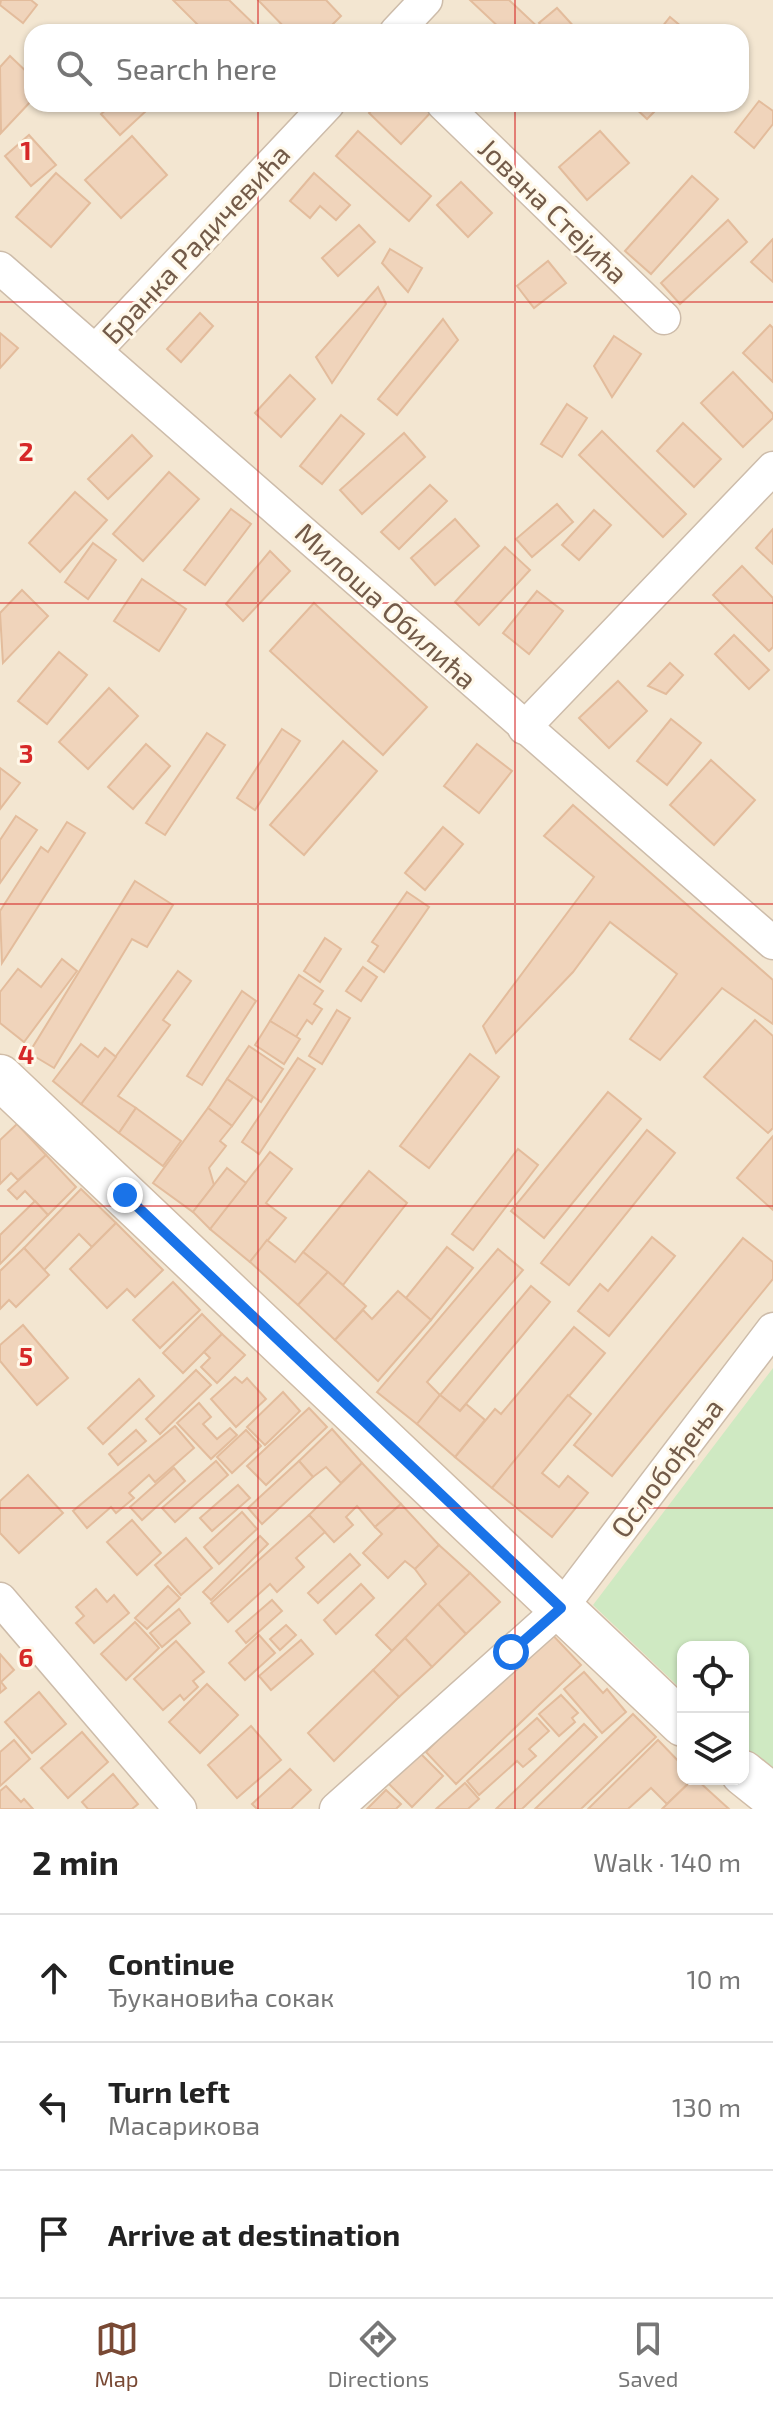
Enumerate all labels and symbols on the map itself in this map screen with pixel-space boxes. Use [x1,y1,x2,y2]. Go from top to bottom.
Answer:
street label: Јована Стејића [472,131,635,290]
text: 1 [20,134,32,165]
street label: Бранка Радичевића [94,137,296,350]
text: 2 [18,435,34,466]
street label: Милоша Обилића [289,515,484,696]
text: 3 [19,737,33,768]
text: 4 [18,1038,34,1069]
route end [107,1177,143,1213]
text: 5 [19,1340,33,1371]
street label: Ослобођења [603,1391,730,1544]
route start [493,1634,529,1670]
text: 6 [18,1641,34,1672]

